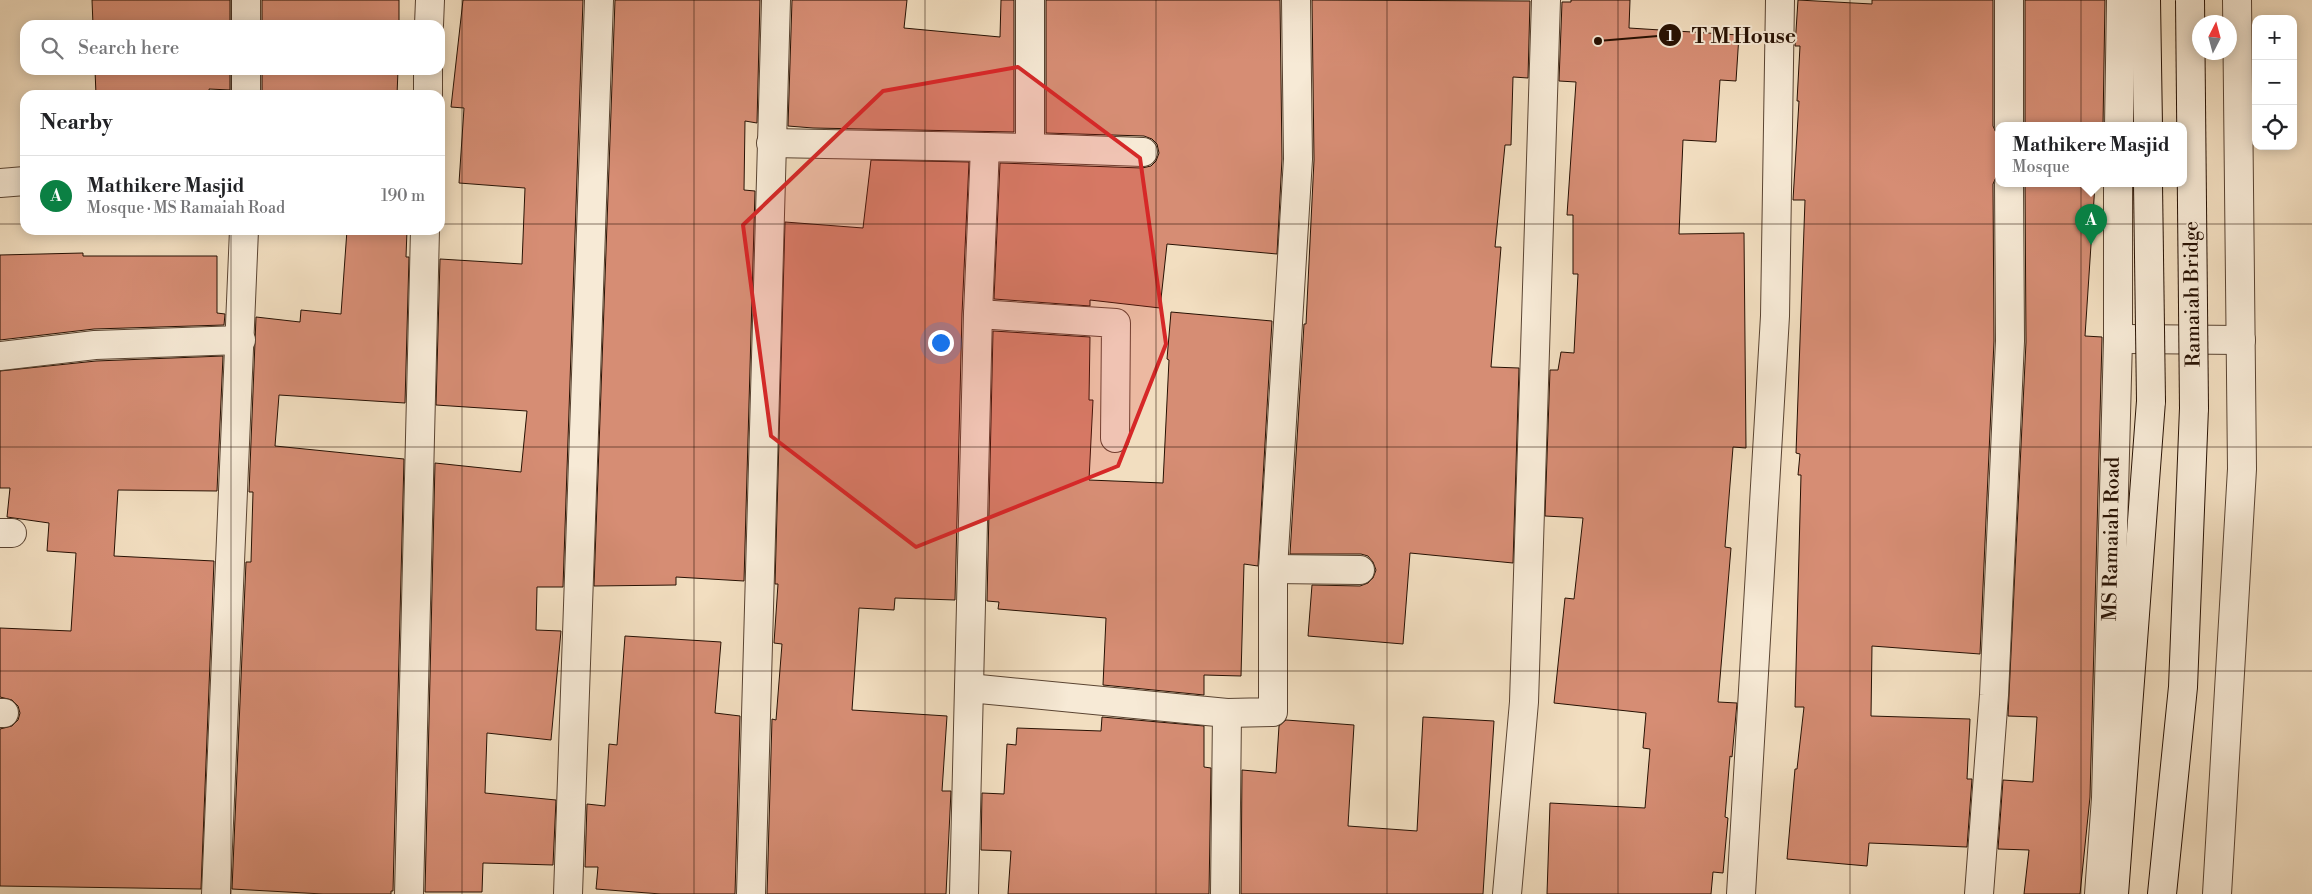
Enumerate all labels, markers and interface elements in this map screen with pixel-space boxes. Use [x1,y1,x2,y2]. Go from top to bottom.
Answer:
north arrow [2192,15,2237,60]
map controls [2252,15,2297,150]
button: + [2252,15,2297,60]
callout: T M House [1657,17,1807,53]
search box [20,20,445,75]
text: T M House [1692,24,1796,50]
text: 1 [1666,27,1674,46]
icon: search [38,34,66,62]
text: Search here [78,36,179,60]
button: − [2252,60,2297,105]
button: locate [2252,105,2297,150]
text: Nearby [40,110,113,136]
popup [1995,122,2187,187]
text: Mathikere Masjid [2012,133,2170,157]
text: Mosque [2012,157,2070,177]
text: Mathikere Masjid [87,174,244,198]
text: A [50,186,62,206]
text: 190 m [381,186,425,206]
text: Mosque · MS Ramaiah Road [87,198,285,218]
pin: A [2075,204,2107,245]
street label: Ramaiah Bridge [2179,221,2207,367]
your location [928,330,954,356]
street label: MS Ramaiah Road [2098,456,2126,621]

